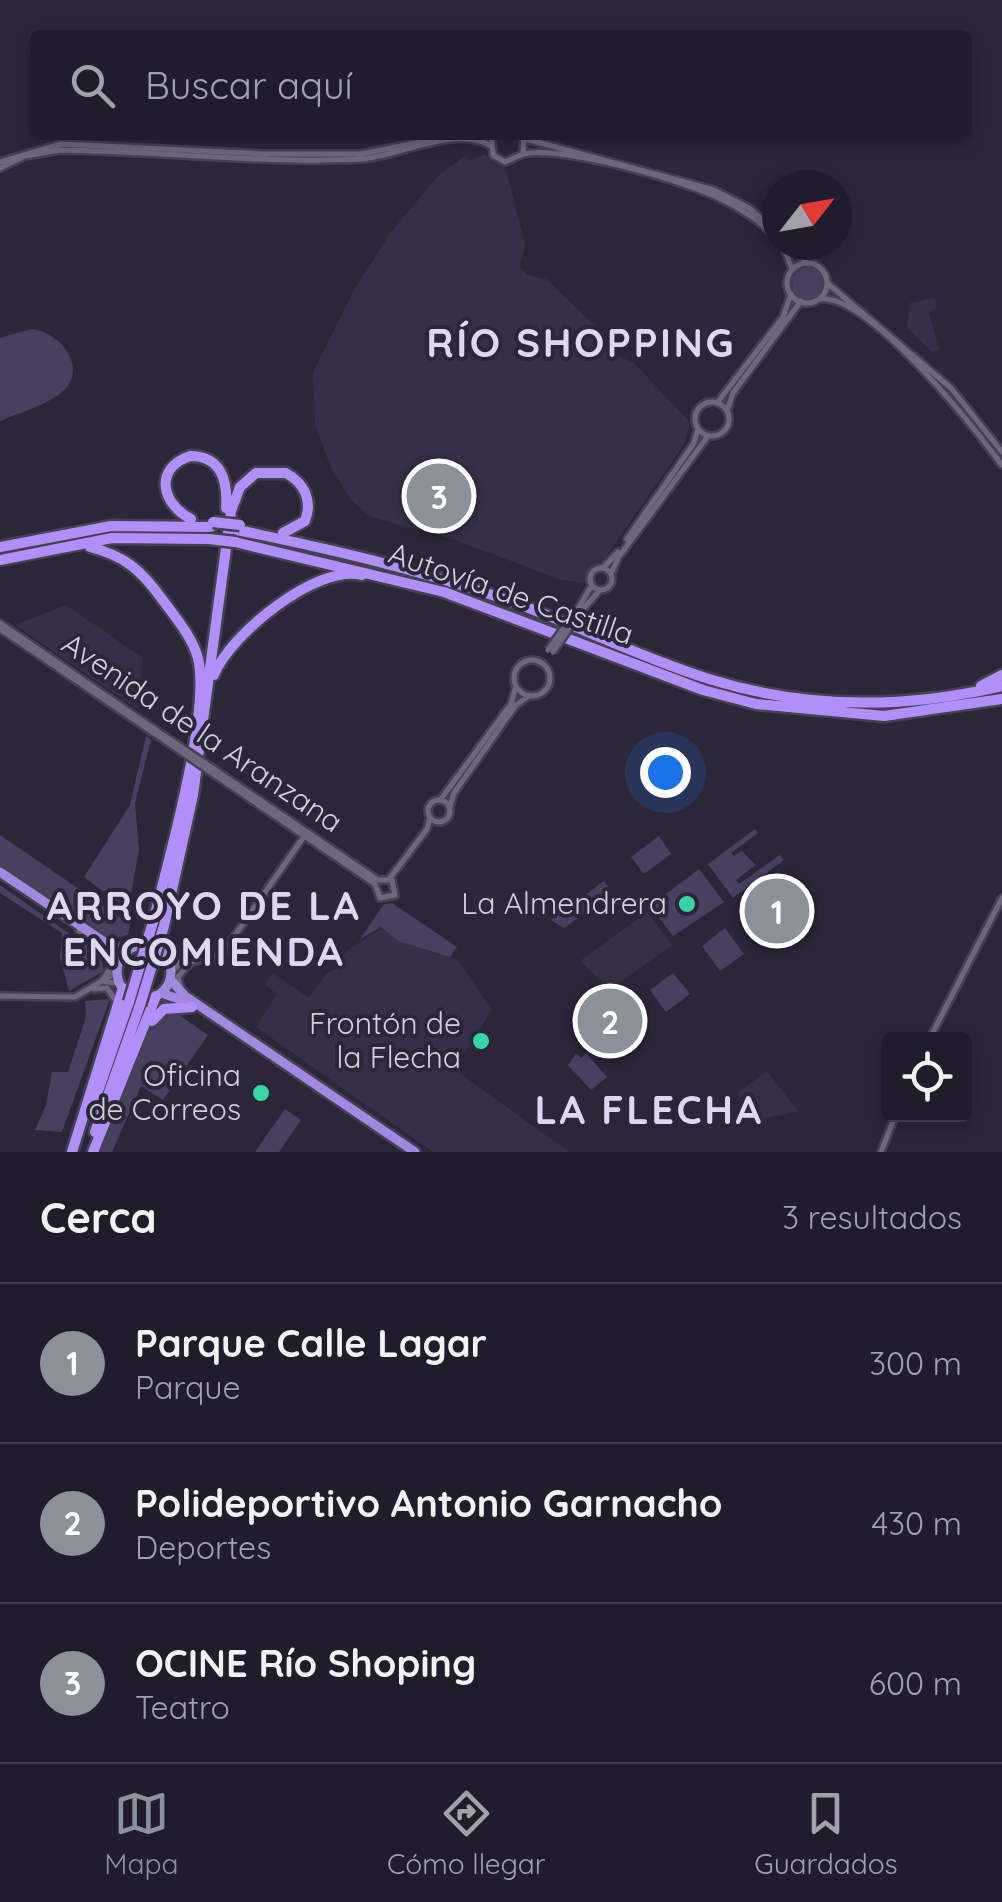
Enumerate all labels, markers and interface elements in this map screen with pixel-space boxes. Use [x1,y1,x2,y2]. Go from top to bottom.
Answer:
search box [30,30,972,140]
icon: search [65,58,120,113]
text: Buscar aquí [145,61,353,109]
north arrow [762,170,852,260]
district label: RÍO SHOPPING [426,317,736,367]
pin: 3 [406,458,472,534]
street label: Autovía de Castilla [384,533,639,653]
street label: Avenida de la Aranzana [55,624,350,840]
your location [640,747,691,798]
pin: 1 [744,874,810,948]
district label: ARROYO DE LA ENCOMIENDA [47,880,361,976]
place label: La Almendrera [461,884,667,922]
marker: La Almendrera [676,893,698,915]
pin: 2 [578,984,642,1058]
place label: Frontón de la Flecha [309,1004,461,1076]
marker: Frontón de la Flecha [470,1030,492,1052]
map controls [882,1032,972,1122]
button: locate [882,1032,972,1122]
place label: Oficina de Correos [88,1056,241,1128]
marker: Oficina de Correos [250,1082,272,1104]
district label: LA FLECHA [535,1084,763,1134]
text: Cerca [40,1191,157,1244]
text: 3 resultados [782,1197,962,1237]
text: Parque Calle Lagar [135,1319,487,1367]
text: 1 [66,1343,79,1383]
text: 300 m [869,1343,962,1383]
text: Parque [135,1367,241,1407]
text: Polideportivo Antonio Garnacho [135,1479,722,1527]
text: 2 [63,1503,82,1543]
text: 430 m [871,1503,962,1543]
text: Deportes [135,1527,271,1567]
text: OCINE Río Shoping [135,1639,476,1687]
text: 3 [64,1663,81,1703]
text: 600 m [869,1663,962,1703]
text: Teatro [135,1687,230,1727]
tab: Mapa [104,1786,178,1881]
tab: Cómo llegar [387,1786,546,1881]
tab: Guardados [754,1786,898,1881]

